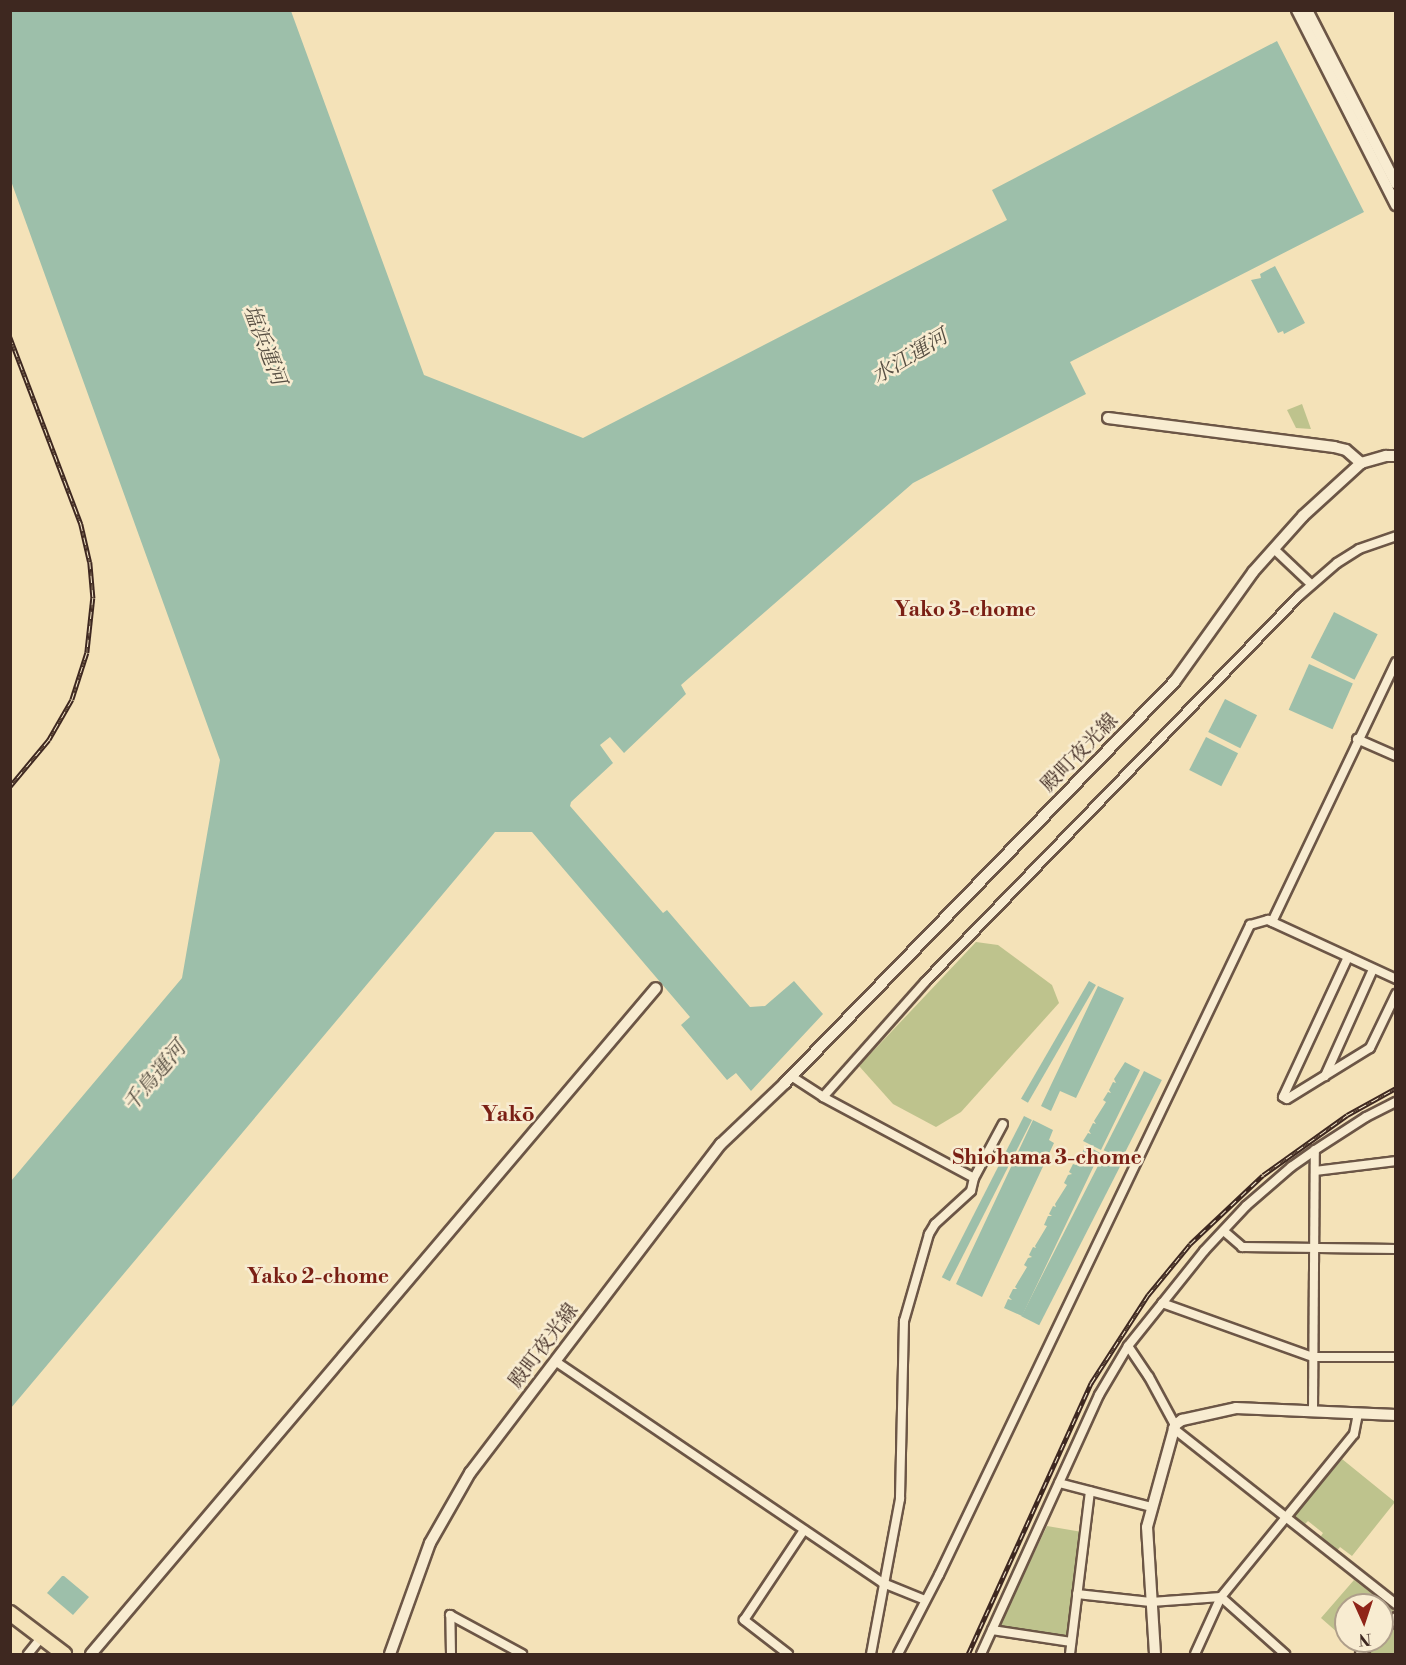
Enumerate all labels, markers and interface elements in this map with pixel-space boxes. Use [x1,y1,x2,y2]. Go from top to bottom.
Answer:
water label: 塩浜運河 [237,301,291,389]
water label: 水江運河 [868,325,952,389]
district label: Yako 3-chome [894,597,1036,623]
street label: 殿町夜光線 [1037,709,1123,797]
water label: 千鳥運河 [118,1037,192,1117]
district label: Yakō [481,1102,535,1128]
district label: Shiohama 3-chome [952,1145,1142,1171]
district label: Yako 2-chome [247,1264,389,1290]
street label: 殿町夜光線 [504,1299,584,1393]
north arrow [1334,1593,1394,1653]
text: N [1358,1629,1372,1649]

